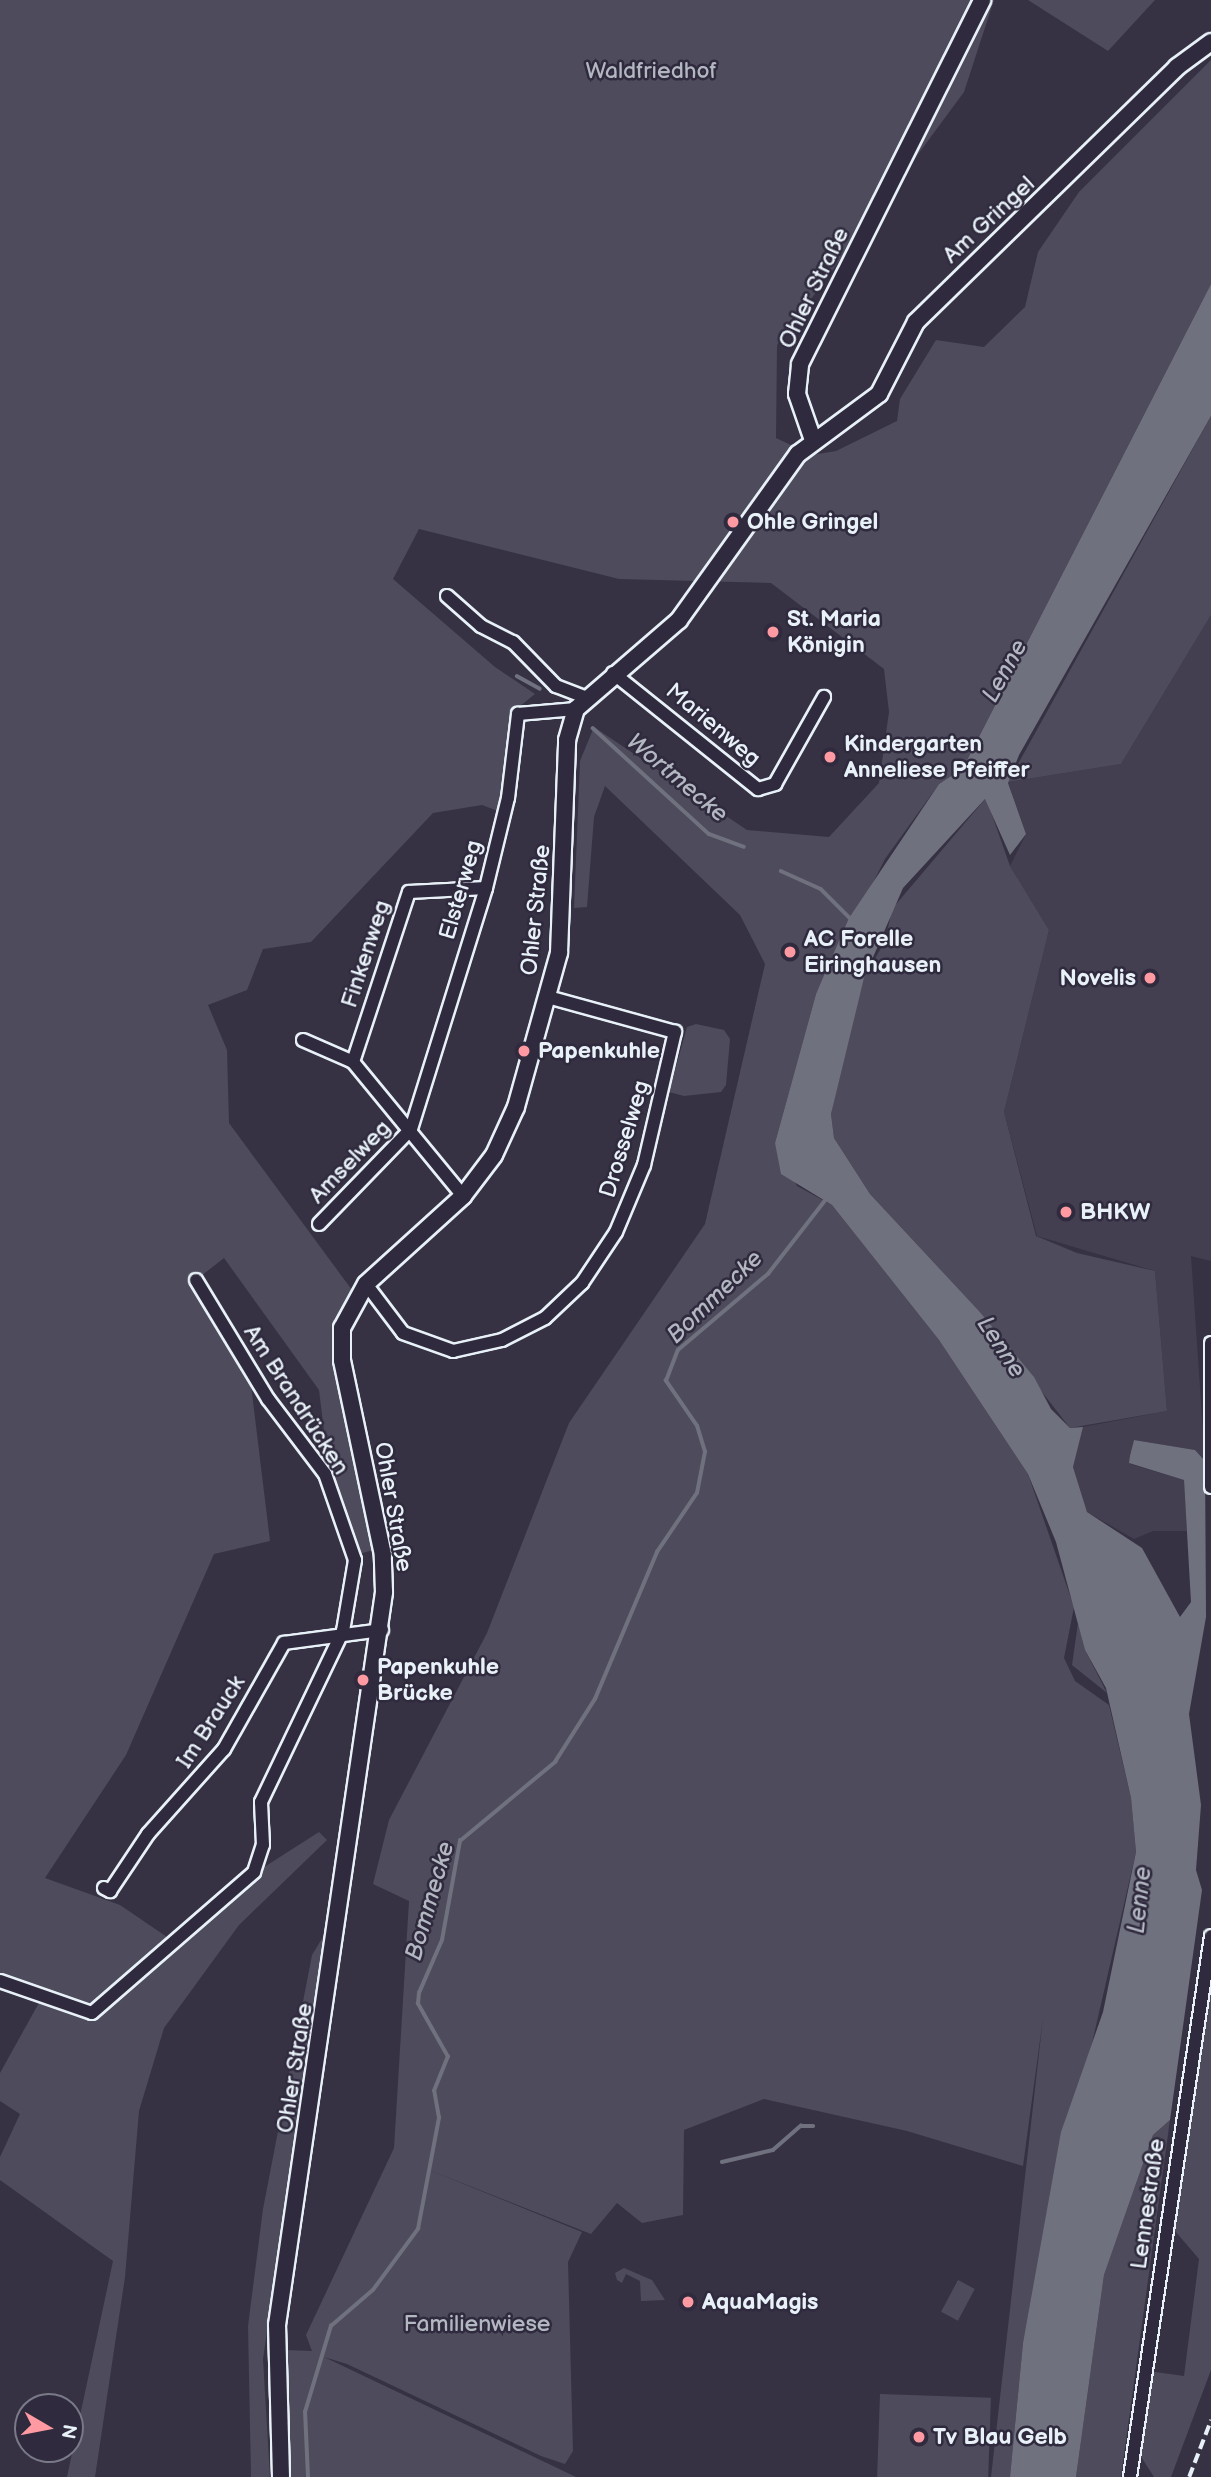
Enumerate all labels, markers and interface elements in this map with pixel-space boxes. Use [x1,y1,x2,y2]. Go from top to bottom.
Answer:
park label: Waldfriedhof [585,57,717,85]
street label: Am Gringel [937,171,1041,269]
street label: Ohler Straße [773,223,855,353]
place label: Ohle Gringel [747,508,878,536]
marker: Ohle Gringel [725,514,741,530]
place label: St. Maria Königin [787,605,881,659]
marker: St. Maria Königin [765,624,781,640]
water label: Lenne [976,635,1034,707]
street label: Marienweg [660,677,766,773]
water label: Wortmecke [620,727,734,829]
place label: Kindergarten Anneliese Pfeiffer [844,730,1030,784]
marker: Kindergarten Anneliese Pfeiffer [822,749,838,765]
street label: Elsterweg [434,837,488,943]
street label: Ohler Straße [515,843,557,977]
street label: Finkenweg [336,897,396,1011]
place label: AC Forelle Eiringhausen [804,925,941,979]
marker: AC Forelle Eiringhausen [782,944,798,960]
place label: Novelis [1060,964,1136,992]
marker: Novelis [1142,970,1158,986]
place label: Papenkuhle [538,1037,660,1065]
marker: Papenkuhle [516,1043,532,1059]
street label: Drosselweg [594,1077,656,1201]
street label: Amselweg [303,1115,397,1209]
place label: BHKW [1080,1198,1150,1226]
marker: BHKW [1058,1204,1074,1220]
water label: Bommecke [661,1244,769,1350]
water label: Lenne [971,1311,1031,1383]
street label: Am Brandrücken [237,1320,355,1480]
street label: Ohler Straße [368,1440,418,1574]
place label: Papenkuhle Brücke [377,1653,499,1707]
street label: Im Brauck [171,1670,251,1774]
marker: Papenkuhle Brücke [355,1672,371,1688]
water label: Bommecke [399,1838,461,1964]
water label: Lenne [1122,1865,1158,1935]
street label: Ohler Straße [271,2001,319,2135]
street label: Lennestraße [1125,2137,1171,2271]
place label: AquaMagis [702,2288,818,2316]
marker: AquaMagis [680,2294,696,2310]
park label: Familienwiese [404,2310,550,2338]
north arrow [14,2393,84,2463]
text: N [56,2422,81,2440]
place label: Tv Blau Gelb [933,2423,1067,2451]
marker: Tv Blau Gelb [911,2429,927,2445]

